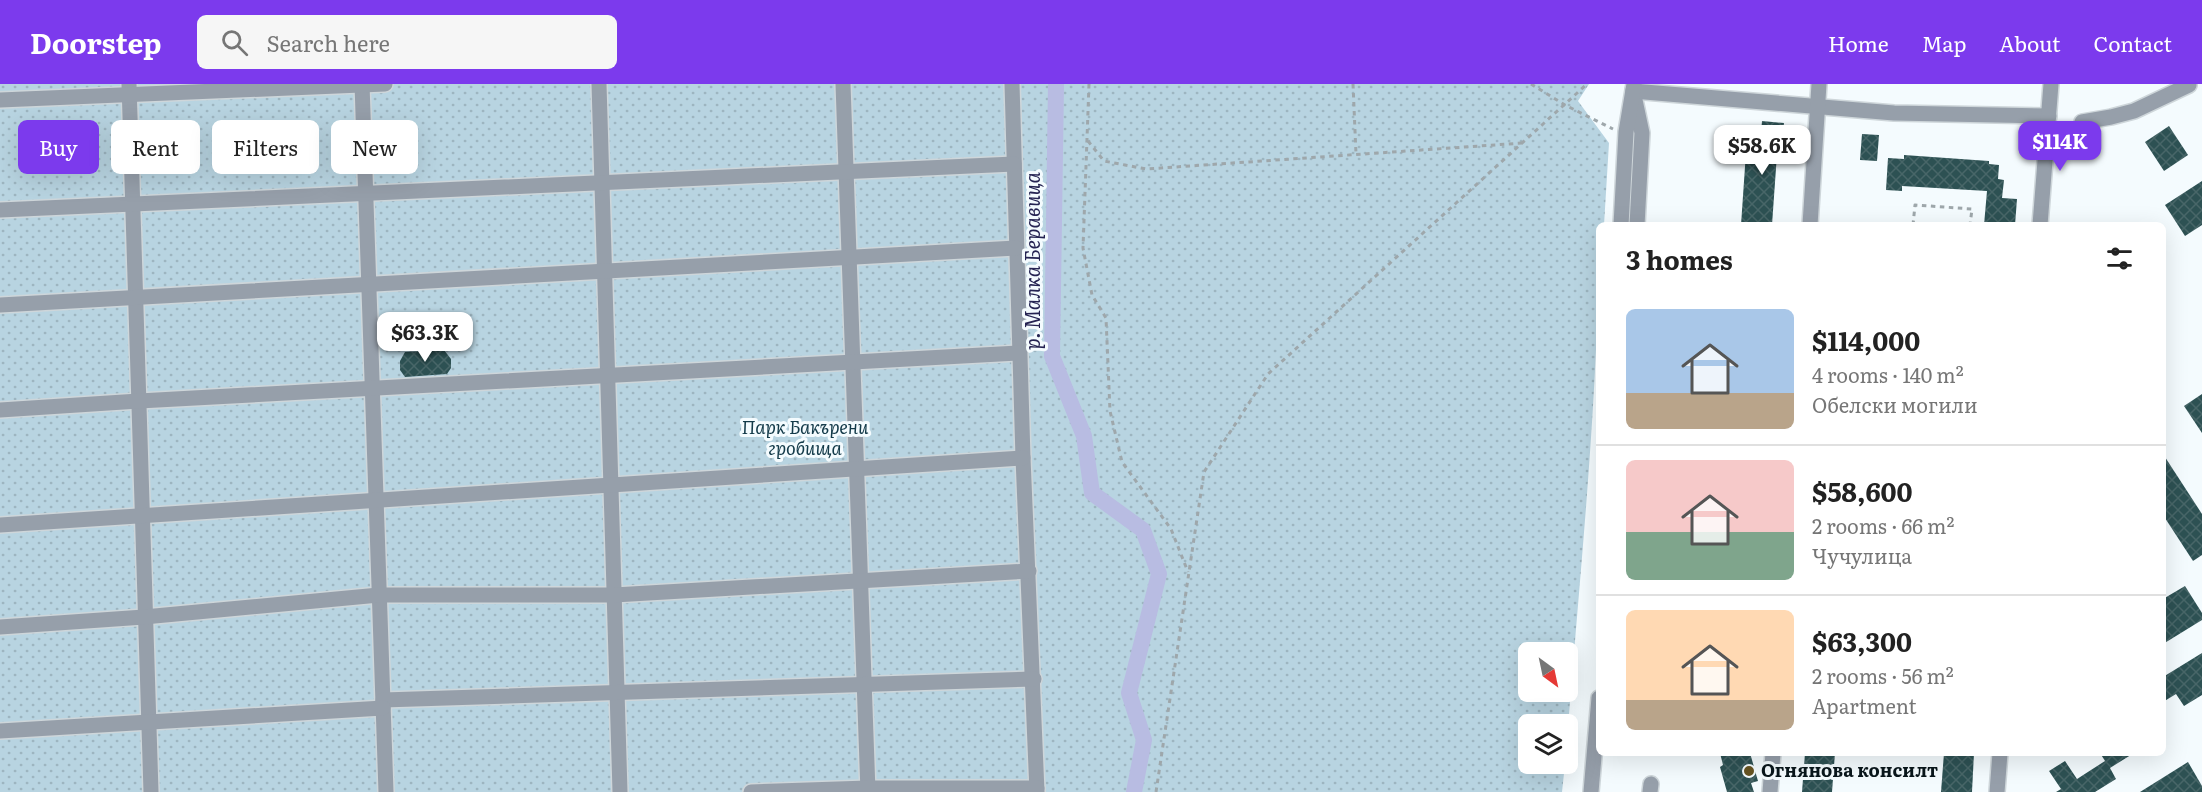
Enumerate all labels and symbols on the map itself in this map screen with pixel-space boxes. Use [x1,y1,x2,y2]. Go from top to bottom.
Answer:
pin: $114K [2018,121,2102,172]
pin: $58.6K [1713,125,1811,176]
water label: р. Малка Беравица [1016,172,1046,350]
pin: $63.3K [376,312,474,363]
park label: Парк Бакърени гробища [741,413,869,461]
north arrow [1518,642,1578,702]
place label: Огнянова консилт [1761,756,1938,783]
marker: Огнянова консилт [1742,764,1756,778]

